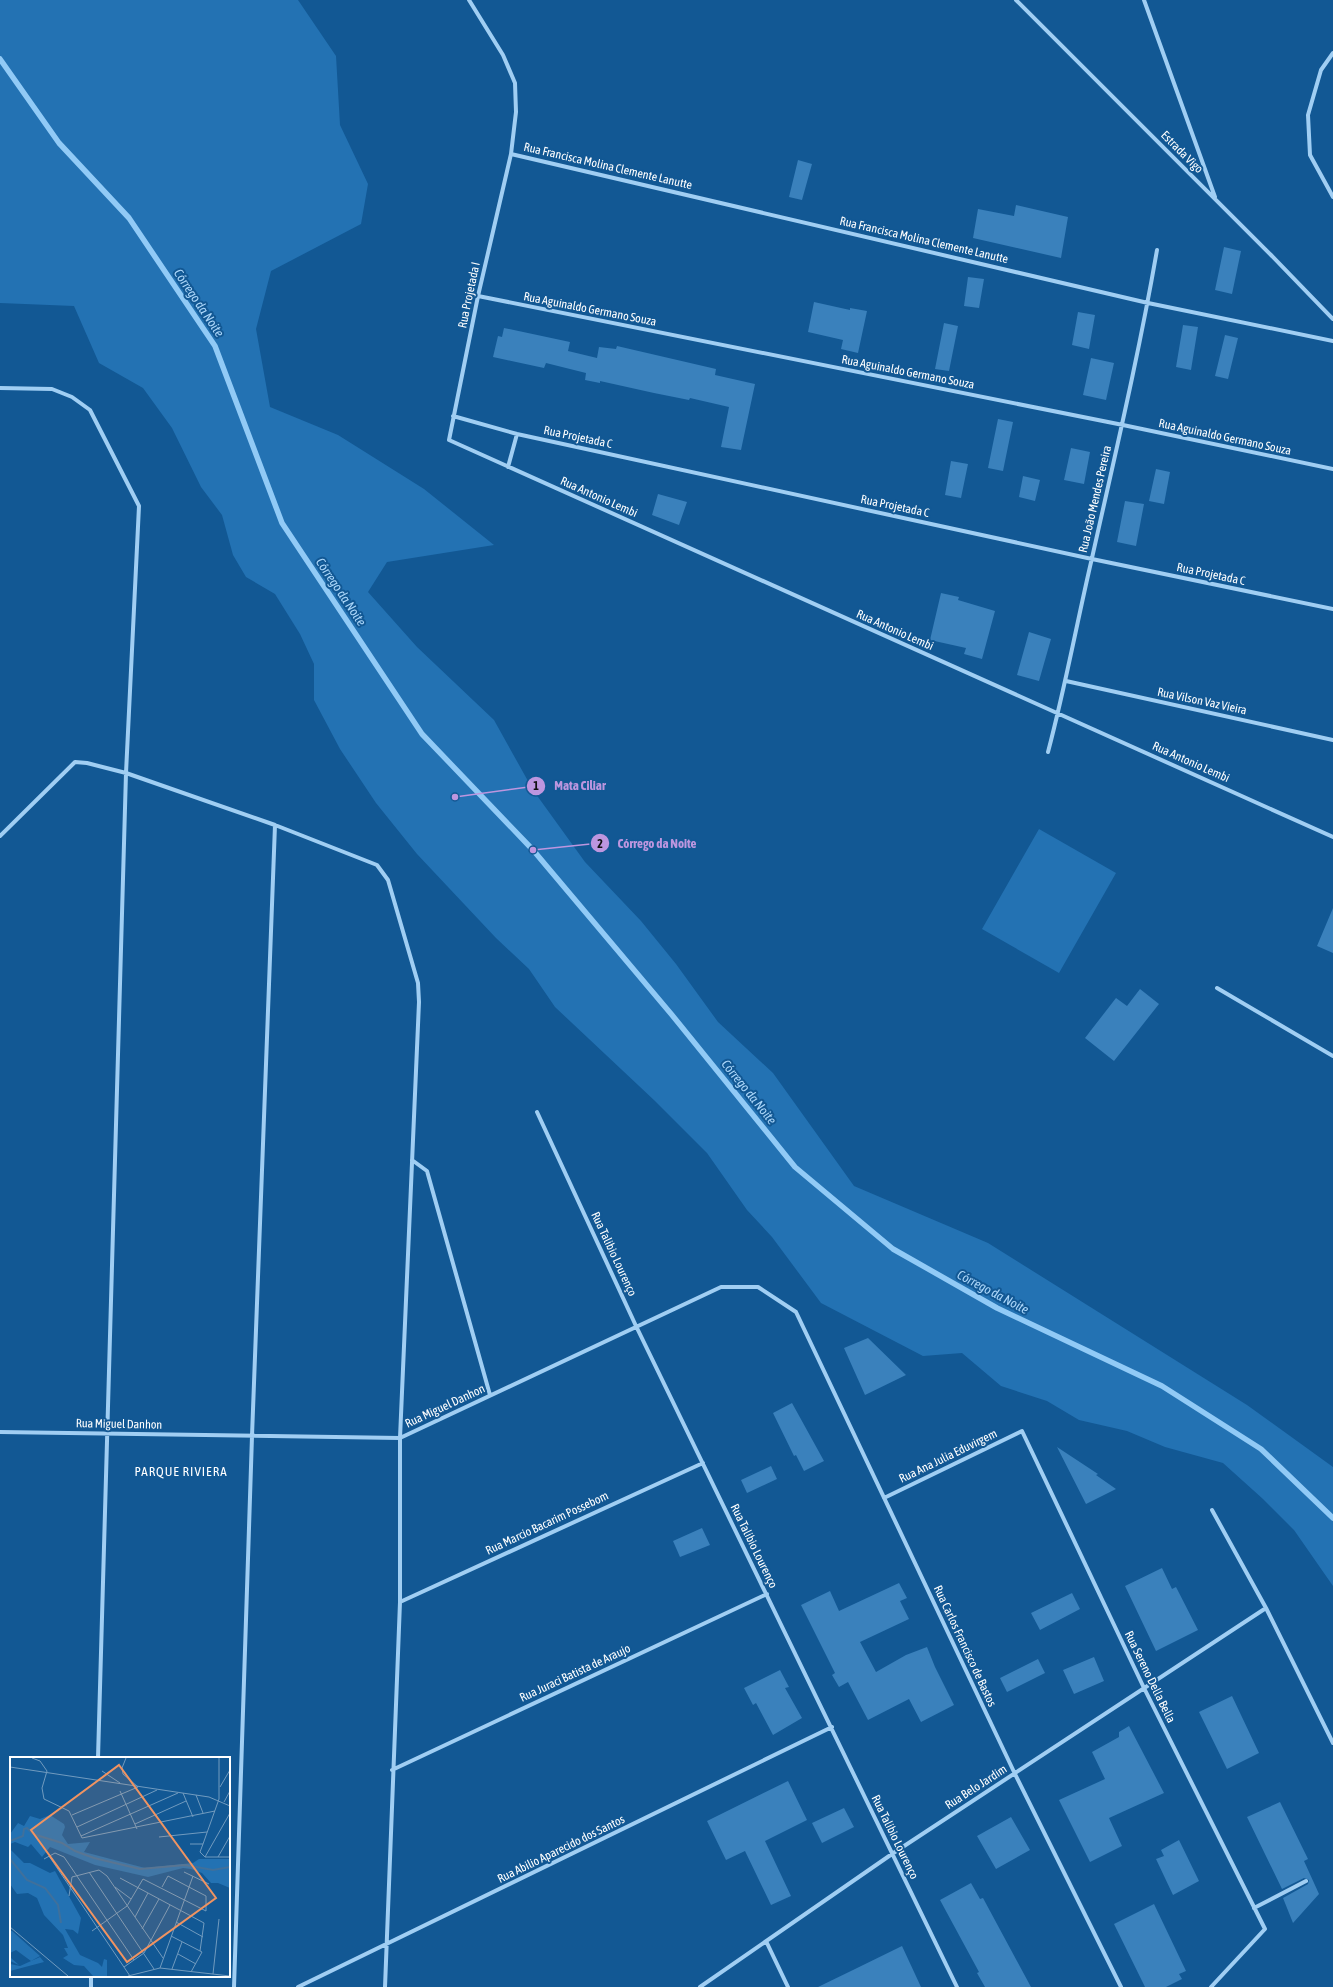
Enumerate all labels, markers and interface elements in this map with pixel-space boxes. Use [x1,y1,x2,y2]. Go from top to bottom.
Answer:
street label: Estrada Vigo [1158,128,1206,176]
street label: Rua Francisca Molina Clemente Lanutte [522,140,694,192]
street label: Rua Francisca Molina Clemente Lanutte [838,214,1010,266]
street label: Rua Projetada I [455,261,483,329]
water label: Córrego da Noite [171,266,227,340]
street label: Rua Aguinaldo Germano Souza [522,289,658,329]
street label: Rua Aguinaldo Germano Souza [840,352,976,392]
street label: Rua Aguinaldo Germano Souza [1157,416,1293,458]
street label: Rua Projetada C [542,423,614,451]
street label: Rua João Mendes Pereira [1076,444,1114,554]
street label: Rua Antonio Lembi [558,474,640,520]
street label: Rua Projetada C [859,492,931,520]
water label: Córrego da Noite [313,555,369,629]
street label: Rua Projetada C [1175,560,1247,588]
street label: Rua Antonio Lembi [854,607,936,653]
street label: Rua Vilson Vaz Vieira [1156,685,1248,717]
street label: Rua Antonio Lembi [1150,739,1232,785]
callout: Mata Ciliar [526,773,614,798]
text: Mata Ciliar [554,778,607,793]
text: 1 [533,779,539,793]
callout: Córrego da Noite [590,831,705,856]
text: Córrego da Noite [617,836,697,851]
text: 2 [597,837,603,851]
water label: Córrego da Noite [718,1057,780,1127]
street label: Rua Talibio Lourenço [588,1210,640,1299]
water label: Córrego da Noite [955,1267,1031,1317]
street label: Rua Miguel Danhon [403,1381,487,1431]
street label: Rua Miguel Danhon [76,1416,162,1432]
street label: Rua Ana Julia Eduvirgem [897,1426,999,1486]
district label: PARQUE RIVIERA [134,1464,228,1479]
street label: Rua Marcio Bacarim Possebom [483,1488,611,1558]
street label: Rua Talibio Lourenço [728,1502,781,1591]
street label: Rua Carlos Francisco de Bastos [931,1583,999,1709]
street label: Rua Sereno Della Bella [1122,1629,1178,1725]
street label: Rua Juraci Batista de Araujo [517,1641,633,1705]
inset map [10,1757,230,1977]
street label: Rua Belo Jardim [943,1762,1009,1812]
street label: Rua Talibio Lourenço [869,1793,922,1882]
street label: Rua Abilio Aparecido dos Santos [495,1812,627,1886]

